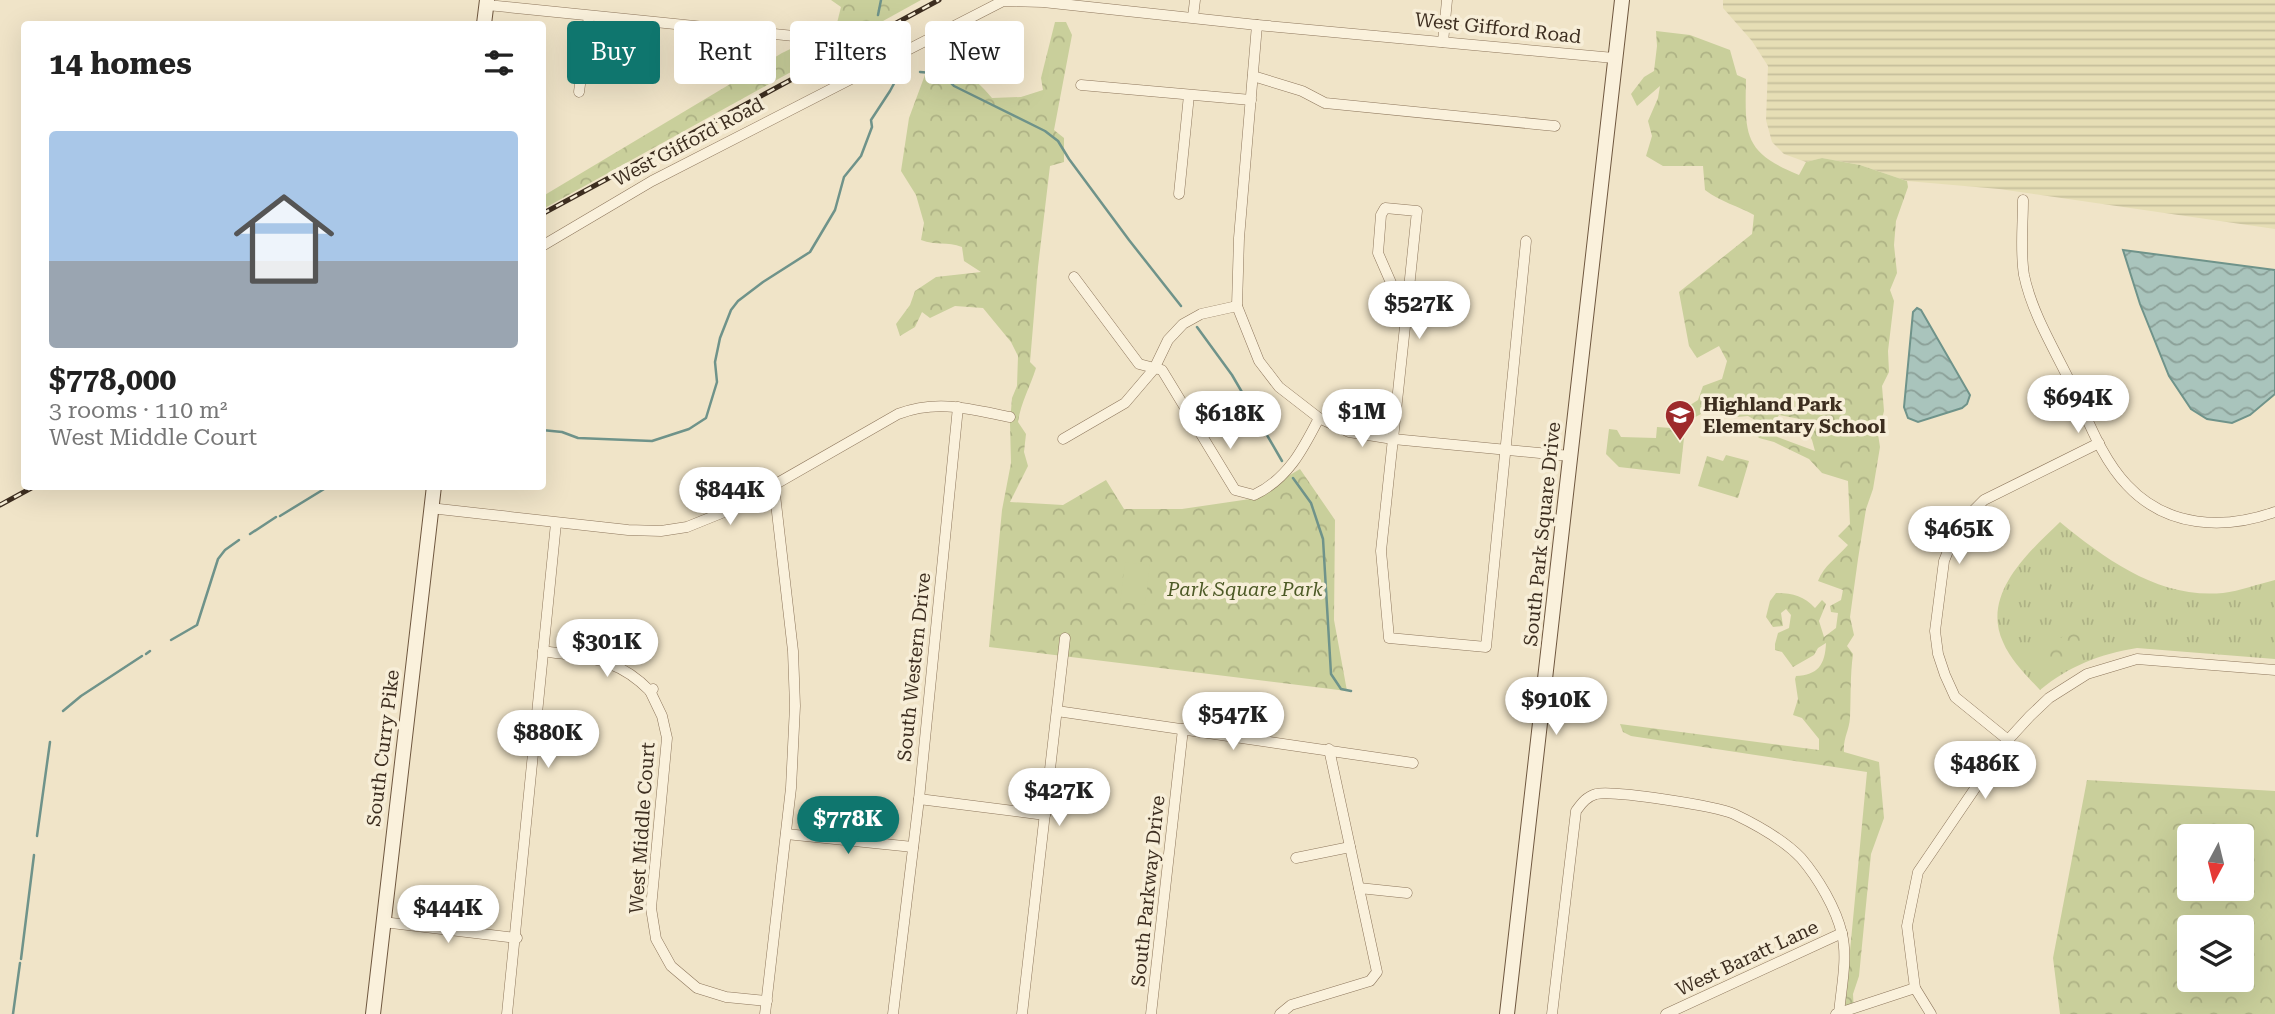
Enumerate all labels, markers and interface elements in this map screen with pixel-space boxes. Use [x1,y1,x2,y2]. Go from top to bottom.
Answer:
street label: West Gifford Road [1414,8,1582,48]
chip: Buy [567,21,660,84]
chip: Rent [674,21,776,84]
chip: Filters [790,21,911,84]
chip: New [925,21,1024,84]
icon: filters [480,44,518,82]
text: 14 homes [49,46,192,81]
street label: West Gifford Road [609,93,767,191]
icon: home [221,176,347,302]
pin: $527K [1370,282,1468,341]
text: $527K [1384,290,1454,317]
text: $778,000 [49,362,176,397]
pin: $694K [2029,376,2127,435]
text: $694K [2043,384,2113,411]
pin: $1M [1328,390,1396,449]
pin: $618K [1181,392,1279,451]
place label: Highland Park Elementary School [1703,393,1886,438]
text: 3 rooms · 110 m² [49,397,227,424]
text: $1M [1338,398,1386,425]
school or university icon: Highland Park Elementary School [1663,398,1697,442]
text: $618K [1195,400,1265,427]
street label: South Park Square Drive [1519,421,1565,647]
text: West Middle Court [49,424,257,451]
pin: $844K [681,468,779,527]
text: $844K [695,476,765,503]
pin: $465K [1910,506,2008,566]
text: $465K [1924,515,1994,542]
street label: South Western Drive [893,572,935,762]
park label: Park Square Park [1166,578,1323,601]
pin: $301K [558,620,656,679]
text: $301K [572,628,642,655]
street label: South Curry Pike [362,668,404,828]
pin: $910K [1507,678,1605,737]
text: $910K [1521,686,1591,713]
pin: $547K [1184,692,1282,752]
text: $547K [1198,701,1268,728]
pin: $880K [499,710,597,770]
text: $880K [513,719,583,746]
street label: West Middle Court [625,741,659,915]
pin: $486K [1936,742,2034,801]
text: $486K [1950,750,2020,777]
pin: $427K [1010,768,1108,828]
text: $427K [1024,777,1094,804]
street label: South Parkway Drive [1127,794,1169,988]
pin: $778K [799,796,897,856]
text: $778K [813,805,883,832]
north arrow [2177,824,2254,901]
map controls [2177,824,2254,992]
pin: $444K [399,886,497,945]
text: $444K [413,894,483,921]
street label: West Baratt Lane [1672,915,1822,1001]
button: layers [2177,915,2254,992]

